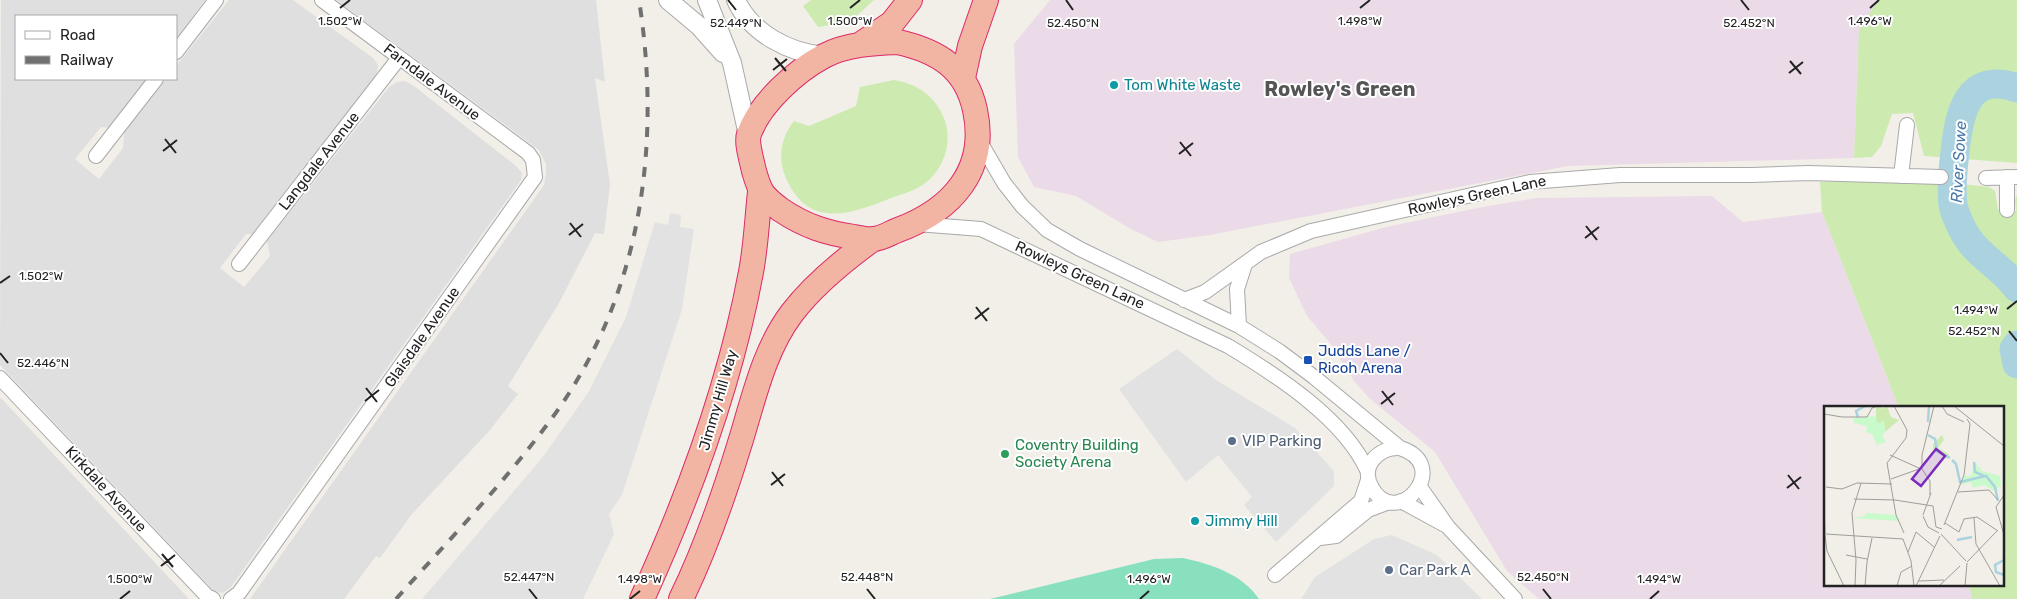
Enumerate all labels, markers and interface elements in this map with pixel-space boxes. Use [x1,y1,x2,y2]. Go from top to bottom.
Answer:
text: 1.502°W [318,14,362,28]
text: 1.500°W [828,14,873,28]
text: 1.498°W [1338,14,1383,28]
text: 1.496°W [1848,14,1892,28]
legend [15,15,178,80]
text: 52.449°N [710,16,762,30]
text: 52.450°N [1047,16,1099,30]
text: 52.452°N [1723,16,1775,30]
text: Road [60,26,96,44]
street label: Farndale Avenue [380,40,484,124]
text: Railway [60,51,114,69]
place label: Tom White Waste [1124,76,1241,94]
district label: Rowley's Green [1264,77,1416,101]
marker: Tom White Waste [1108,79,1120,91]
street label: Langdale Avenue [275,108,363,214]
water label: River Sowe [1947,121,1970,203]
street label: Rowleys Green Lane [1406,172,1548,218]
street label: Rowleys Green Lane [1012,237,1148,313]
text: 1.502°W [19,269,63,283]
street label: Glaisdale Avenue [381,283,463,391]
text: 1.494°W [1954,303,1998,317]
text: 52.452°N [1948,324,2000,338]
place label: Judds Lane / Ricoh Arena [1318,342,1411,377]
street label: Jimmy Hill Way [695,347,741,453]
marker: Judds Lane / Ricoh Arena [1302,354,1314,366]
text: 52.446°N [17,356,69,370]
inset map [1824,406,2004,586]
place label: VIP Parking [1242,432,1322,450]
marker: VIP Parking [1226,435,1238,447]
place label: Coventry Building Society Arena [1015,436,1139,471]
street label: Kirkdale Avenue [62,442,150,536]
marker: Coventry Building Society Arena [999,448,1011,460]
place label: Jimmy Hill [1205,512,1278,530]
marker: Jimmy Hill [1189,515,1201,527]
place label: Car Park A [1399,561,1471,579]
marker: Car Park A [1383,564,1395,576]
text: 52.447°N [504,570,554,584]
text: 52.448°N [841,570,893,584]
text: 52.450°N [1517,570,1569,584]
text: 1.500°W [108,572,153,586]
text: 1.498°W [618,572,663,586]
text: 1.496°W [1127,572,1171,586]
text: 1.494°W [1637,572,1681,586]

